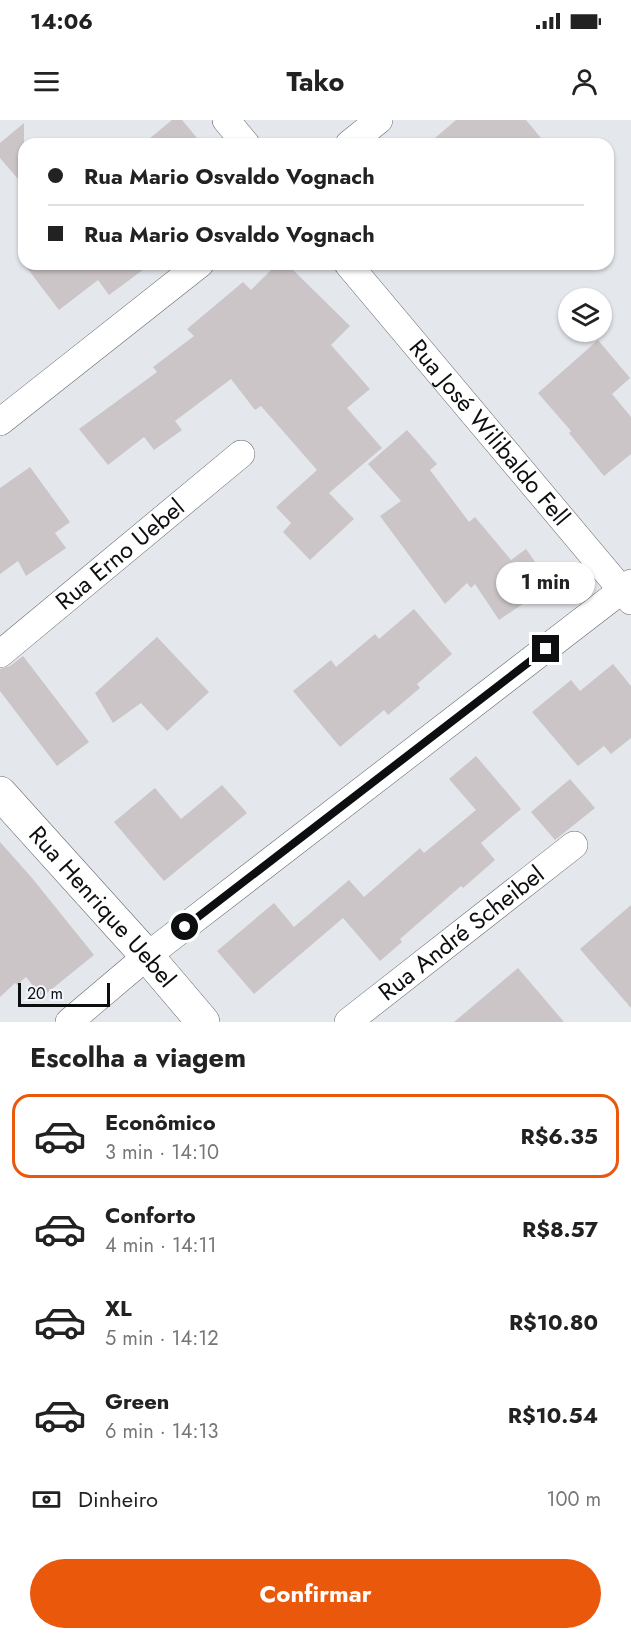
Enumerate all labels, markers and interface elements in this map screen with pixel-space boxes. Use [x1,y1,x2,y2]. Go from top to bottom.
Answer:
text: 14:06 [30,5,93,37]
text: Tako [286,62,345,101]
icon: menu [30,65,63,98]
icon: person [568,65,601,98]
text: Rua Mario Osvaldo Vognach [84,160,375,192]
text: Rua Mario Osvaldo Vognach [84,218,375,250]
map controls [558,288,612,342]
button: layers [558,288,612,342]
street label: Rua José Wilibaldo Fell [401,331,579,533]
street label: Rua Erno Uebel [48,490,192,618]
callout: 1 min [496,562,596,604]
text: 1 min [521,568,570,597]
route end [532,635,559,662]
street label: Rua Henrique Uebel [21,818,184,995]
street label: Rua André Scheibel [371,857,551,1009]
route start [171,913,198,940]
scale bar [18,980,110,1007]
text: 20 m [27,982,63,1005]
text: Escolha a viagem [30,1038,246,1077]
text: Econômico [105,1106,216,1138]
icon: car [33,1109,87,1163]
text: R$6.35 [520,1120,598,1152]
text: 3 min · 14:10 [105,1138,219,1167]
text: Conforto [105,1199,196,1231]
icon: car [33,1202,87,1256]
text: R$8.57 [522,1213,598,1245]
text: 4 min · 14:11 [105,1231,217,1260]
text: XL [105,1292,132,1324]
icon: car [33,1295,87,1349]
text: R$10.80 [509,1306,598,1338]
text: 5 min · 14:12 [105,1324,219,1353]
text: Green [105,1385,169,1417]
icon: car [33,1388,87,1442]
text: R$10.54 [508,1399,598,1431]
text: 6 min · 14:13 [105,1417,218,1446]
icon: cash [30,1483,63,1516]
text: Dinheiro [78,1483,158,1515]
text: 100 m [546,1485,601,1514]
button: Confirmar [30,1559,601,1628]

